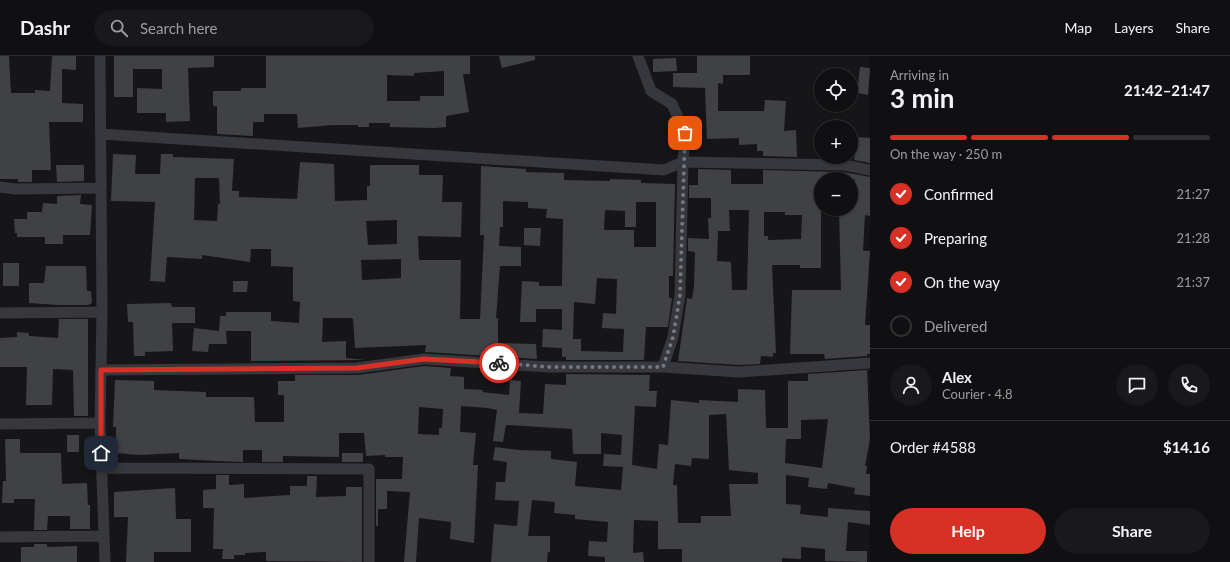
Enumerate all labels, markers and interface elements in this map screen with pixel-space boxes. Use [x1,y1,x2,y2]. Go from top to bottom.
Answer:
search box [94,10,374,46]
text: Dashr [20,16,70,39]
icon: search [108,17,130,39]
text: Search here [140,19,217,37]
text: Map [1064,19,1092,36]
text: Layers [1114,19,1154,36]
text: Share [1176,19,1210,36]
text: Arriving in [890,67,949,83]
map controls [814,68,858,216]
button: locate [814,68,858,112]
text: 21:42–21:47 [1124,81,1210,99]
text: 3 min [890,82,954,114]
pin [668,116,702,150]
button: + [814,120,858,164]
icon: bag [674,122,696,144]
text: On the way · 250 m [890,146,1002,162]
button: − [814,172,858,216]
icon: check [890,183,912,205]
text: Confirmed [924,185,993,203]
text: 21:27 [1177,186,1210,202]
icon: check [890,227,912,249]
text: Preparing [924,229,987,247]
text: 21:28 [1177,230,1210,246]
icon: check [890,271,912,293]
text: On the way [924,273,1000,291]
text: 21:37 [1177,274,1210,290]
text: Delivered [924,317,987,335]
courier [479,343,519,383]
icon: bike [488,352,510,374]
button: person [890,364,932,406]
button: chat [1116,364,1158,406]
button: phone [1168,364,1210,406]
text: Alex [942,368,972,386]
text: Courier · 4.8 [942,386,1013,402]
pin [84,436,118,470]
text: Order #4588 [890,438,976,456]
text: $14.16 [1163,438,1210,456]
icon: home [90,442,112,464]
button: Help [890,508,1046,554]
button: Share [1054,508,1210,554]

